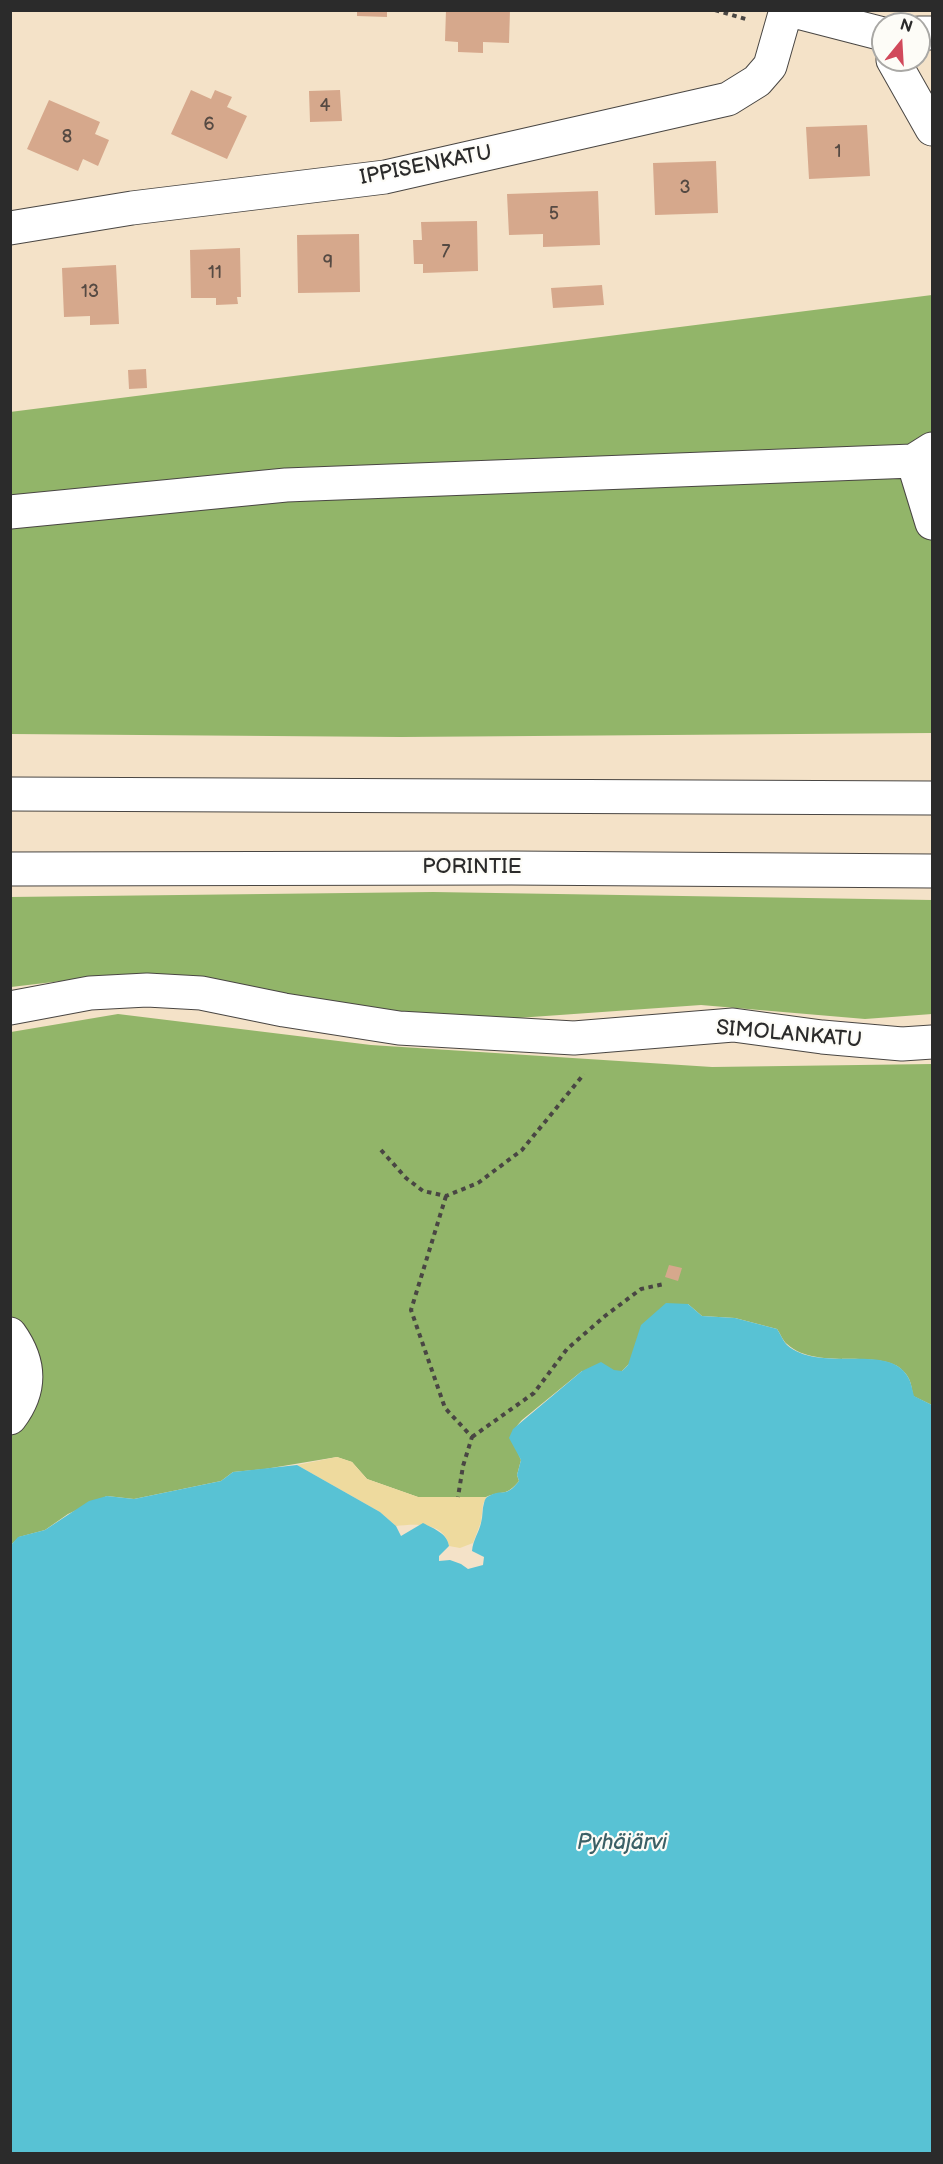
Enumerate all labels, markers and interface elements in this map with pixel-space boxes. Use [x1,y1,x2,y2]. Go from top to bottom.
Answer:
north arrow [871,12,931,72]
text: N [897,15,915,37]
house number: 4 [320,95,330,117]
house number: 6 [204,114,214,136]
house number: 8 [62,126,72,148]
street label: IPPISENKATU [358,141,494,191]
house number: 1 [835,141,841,163]
house number: 3 [679,177,691,199]
house number: 5 [549,203,559,225]
house number: 7 [442,241,450,263]
house number: 9 [323,252,333,274]
house number: 11 [208,262,222,284]
house number: 13 [81,281,99,303]
street label: PORINTIE [422,855,522,881]
street label: SIMOLANKATU [715,1016,863,1054]
water label: Pyhäjärvi [577,1830,667,1856]

